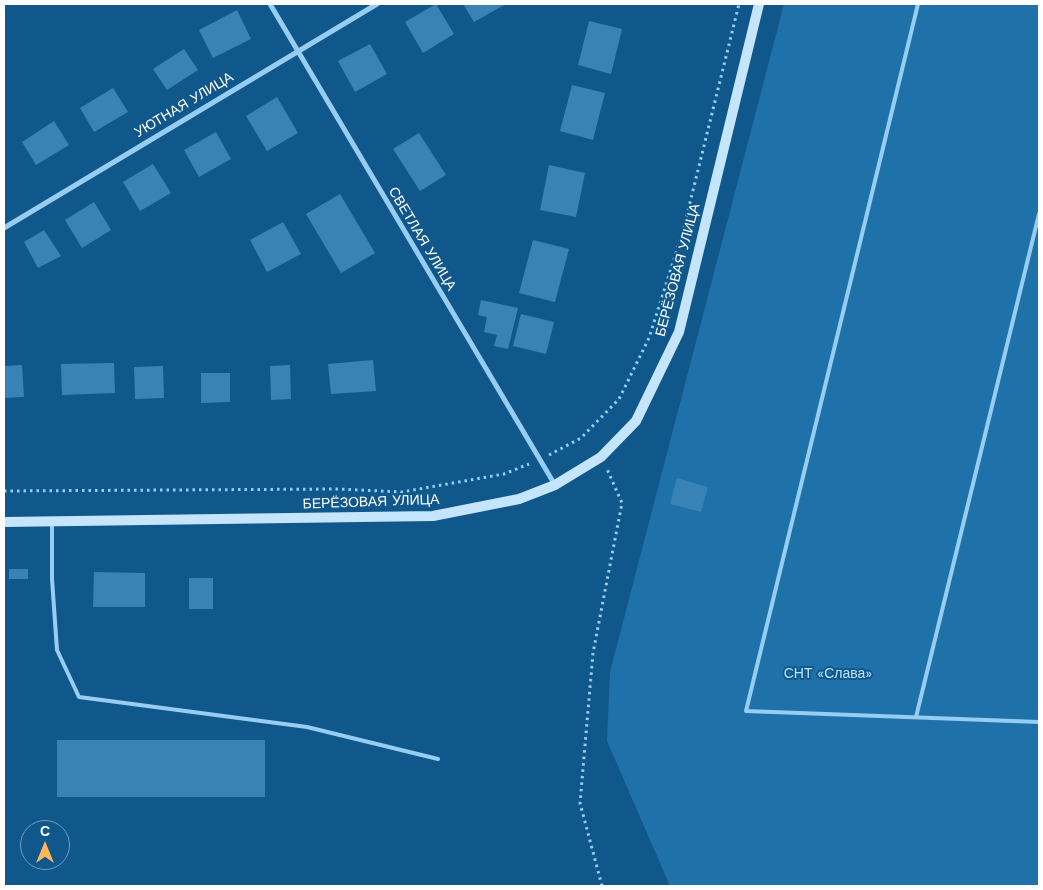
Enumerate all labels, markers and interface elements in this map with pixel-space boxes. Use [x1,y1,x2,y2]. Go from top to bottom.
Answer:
street label: УЮТНАЯ УЛИЦА [131,69,237,141]
street label: СВЕТЛАЯ УЛИЦА [384,184,460,294]
street label: БЕРЁЗОВАЯ УЛИЦА [652,202,704,338]
street label: БЕРЁЗОВАЯ УЛИЦА [302,491,440,513]
park label: СНТ «Слава» [784,666,872,682]
north arrow [20,820,70,870]
text: С [40,823,50,839]

